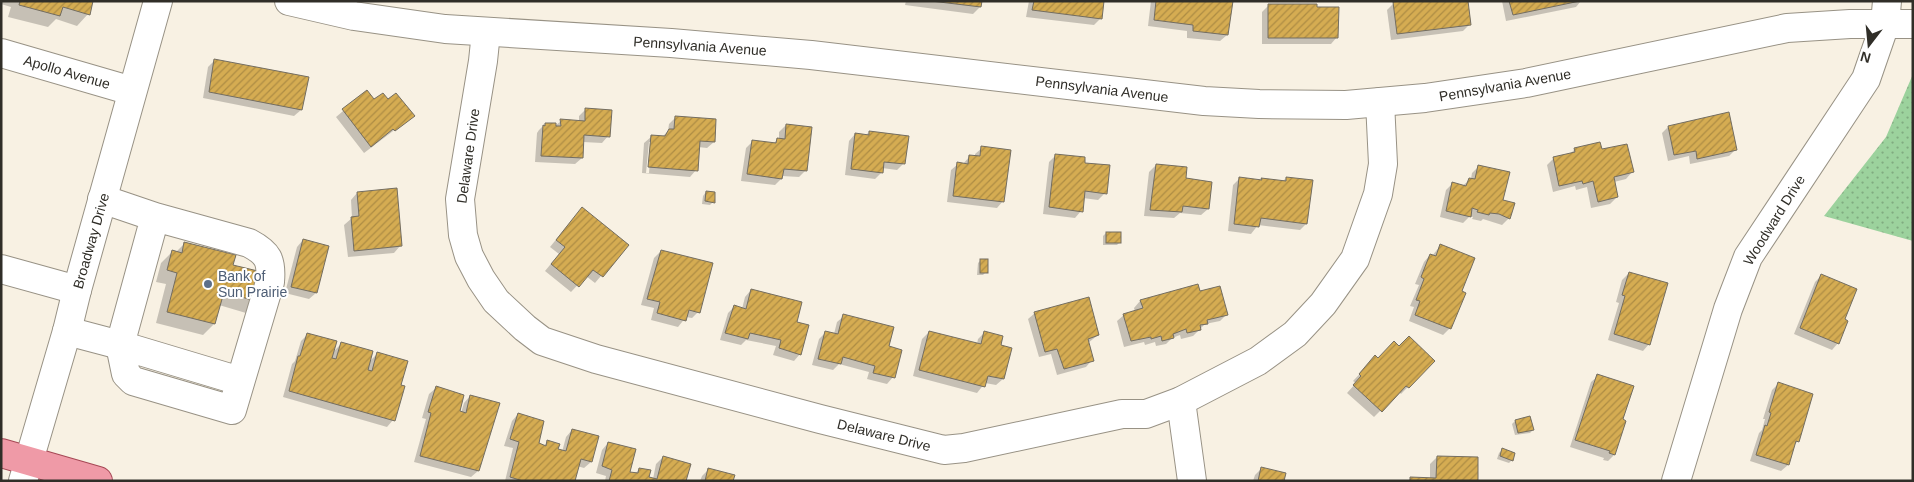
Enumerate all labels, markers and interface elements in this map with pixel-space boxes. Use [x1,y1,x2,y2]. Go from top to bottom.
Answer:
north arrow [1844,20,1894,70]
street label: Pennsylvania Avenue [633,33,767,59]
text: N [1858,48,1872,67]
street label: Apollo Avenue [22,52,112,92]
street label: Pennsylvania Avenue [1438,65,1572,104]
street label: Pennsylvania Avenue [1035,73,1169,105]
street label: Delaware Drive [453,107,483,204]
street label: Woodward Drive [1740,172,1808,268]
street label: Broadway Drive [70,191,112,291]
place label: Bank of Sun Prairie [218,268,287,300]
marker: Bank of Sun Prairie [202,278,214,290]
street label: Delaware Drive [836,416,933,454]

